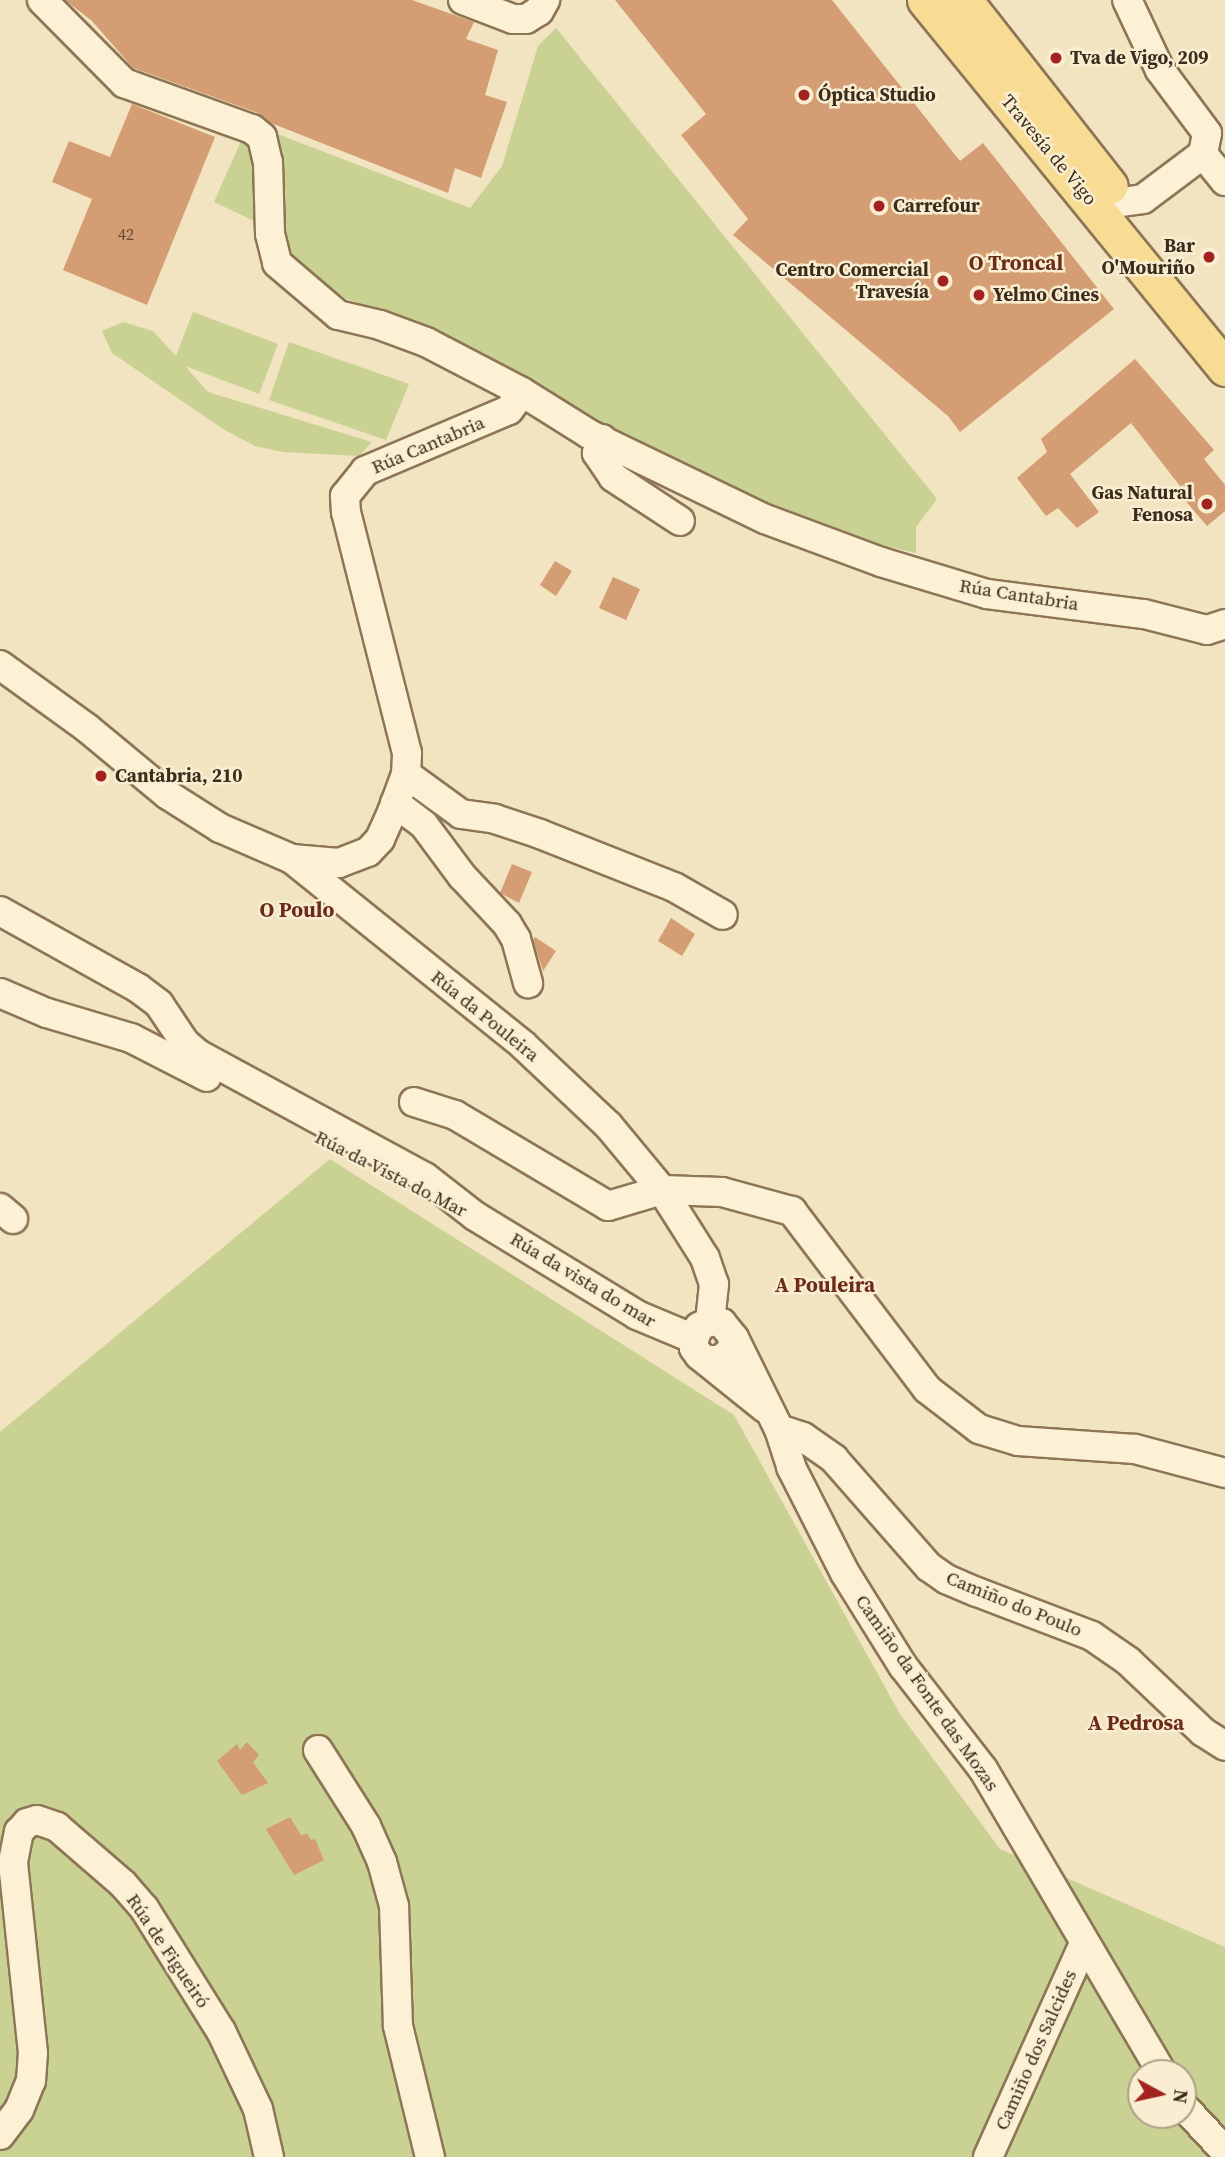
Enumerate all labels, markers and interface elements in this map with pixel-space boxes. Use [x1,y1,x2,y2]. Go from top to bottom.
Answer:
place label: Tva de Vigo, 209 [1070,47,1209,69]
marker: Tva de Vigo, 209 [1048,50,1064,66]
place label: Óptica Studio [818,84,936,106]
marker: Óptica Studio [796,87,812,103]
street label: Travesía de Vigo [996,90,1102,210]
place label: Carrefour [893,195,980,217]
marker: Carrefour [871,198,887,214]
house number: 42 [118,224,134,244]
place label: Bar O'Mouriño [1101,235,1195,279]
marker: Bar O'Mouriño [1201,249,1217,265]
district label: O Troncal [969,250,1063,276]
place label: Centro Comercial Travesía [775,259,929,303]
marker: Centro Comercial Travesía [935,273,951,289]
place label: Yelmo Cines [993,284,1099,306]
marker: Yelmo Cines [971,287,987,303]
street label: Rúa Cantabria [368,411,488,479]
place label: Gas Natural Fenosa [1092,482,1193,526]
marker: Gas Natural Fenosa [1199,496,1215,512]
street label: Rúa Cantabria [958,574,1080,616]
place label: Cantabria, 210 [115,765,243,787]
marker: Cantabria, 210 [93,768,109,784]
district label: O Poulo [260,897,334,923]
street label: Rúa da Pouleira [426,965,544,1067]
street label: Rúa da Vista do Mar [311,1126,471,1222]
street label: Rúa da vista do mar [506,1227,660,1333]
district label: A Pouleira [775,1272,875,1298]
street label: Camiño do Poulo [943,1566,1085,1642]
street label: Camiño da Fonte das Mozas [850,1590,1004,1796]
district label: A Pedrosa [1088,1710,1184,1736]
street label: Rúa de Figueiró [121,1889,215,2013]
street label: Camiño dos Salcides [990,1966,1082,2134]
north arrow [1127,2059,1197,2129]
text: N [1167,2088,1195,2105]

